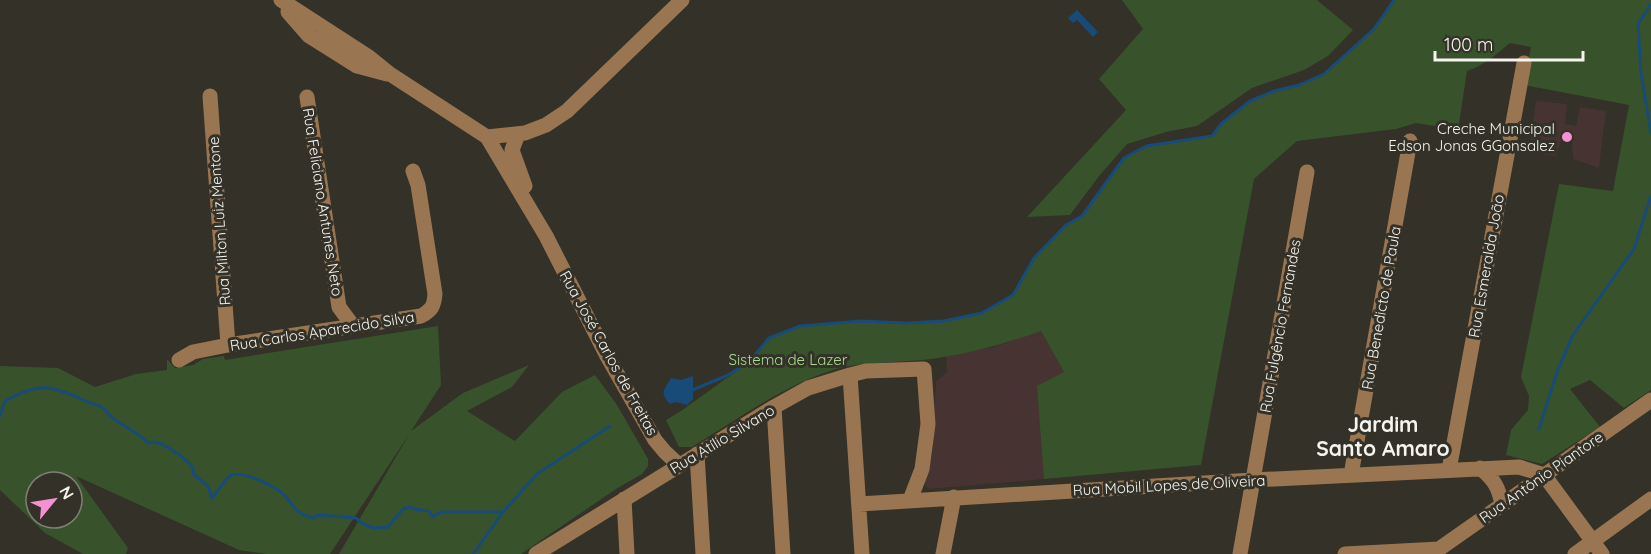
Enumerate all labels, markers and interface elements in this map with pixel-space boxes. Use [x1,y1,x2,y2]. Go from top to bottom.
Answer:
scale bar [1435,24,1584,62]
text: 100 m [1444,33,1493,56]
street label: Rua Feliciano Antunes Neto [299,106,347,298]
place label: Creche Municipal Edson Jonas GGonsalez [1388,119,1555,155]
marker: Creche Municipal Edson Jonas GGonsalez [1560,130,1574,144]
street label: Rua Milton Luiz Mentone [204,136,234,306]
street label: Rua Esmeralda João [1464,193,1508,339]
street label: Rua Benedicto de Paula [1357,225,1405,391]
street label: Rua Fulgêncio Fernandes [1255,238,1305,414]
street label: Rua José Carlos de Freitas [556,267,662,439]
street label: Rua Carlos Aparecido Silva [228,307,416,355]
park label: Sistema de Lazer [728,350,848,369]
street label: Rua Atílio Silvano [666,400,778,478]
district label: Jardim Santo Amaro [1316,411,1450,461]
street label: Rua Antônio Piantore [1475,427,1607,527]
north arrow [24,470,84,530]
street label: Rua Mobil Lopes de Oliveira [1072,470,1266,500]
text: N [55,482,79,503]

